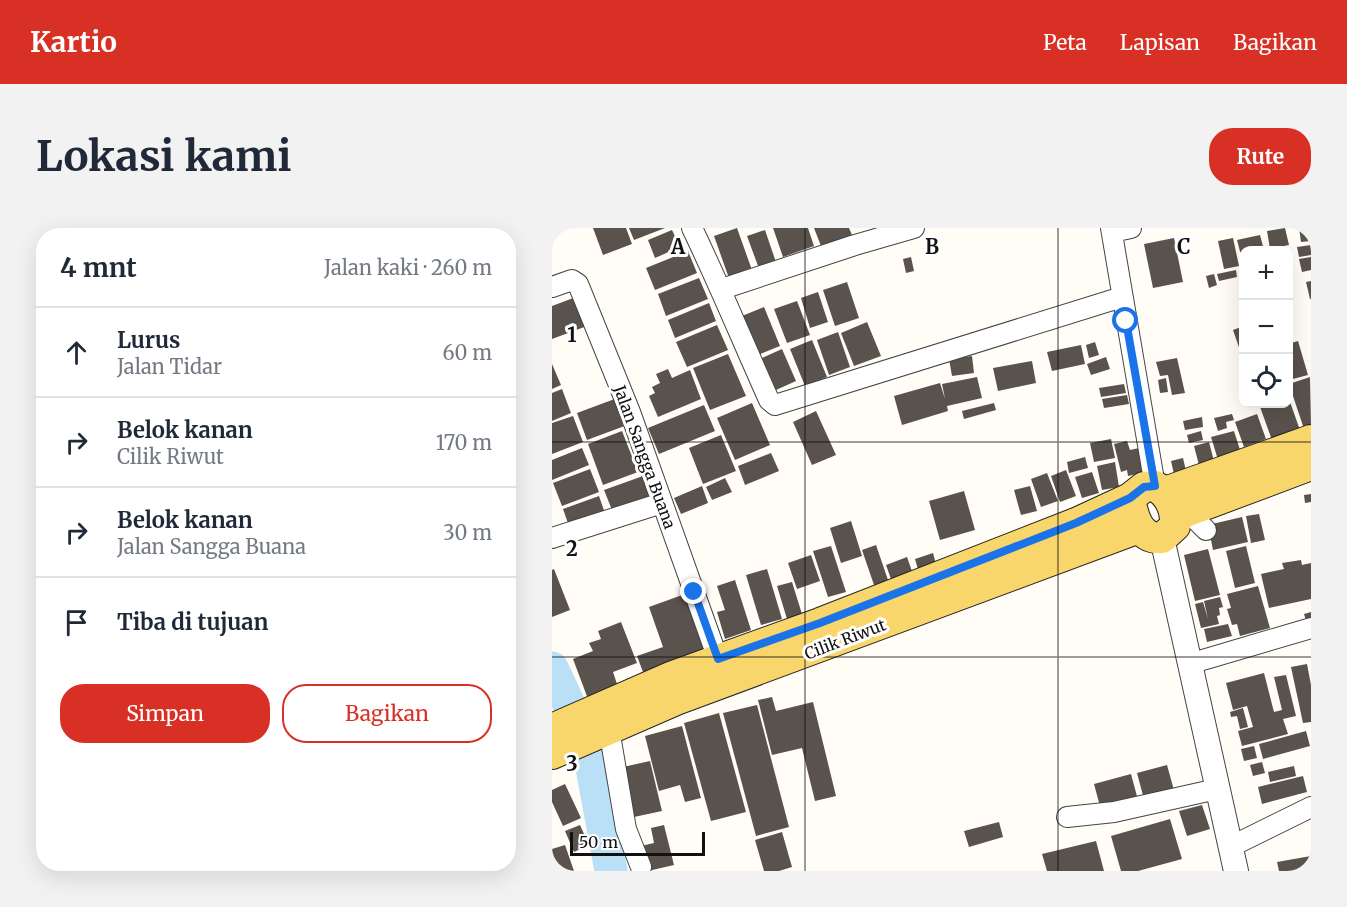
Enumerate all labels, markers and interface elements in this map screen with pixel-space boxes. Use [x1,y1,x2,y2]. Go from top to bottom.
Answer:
text: Kartio [30,24,117,60]
text: Peta [1043,29,1087,56]
text: Lapisan [1120,29,1200,56]
text: Bagikan [1233,29,1317,56]
button: Rute [1209,128,1311,185]
text: Lokasi kami [36,130,292,182]
text: A [670,234,686,259]
text: B [925,234,939,259]
text: C [1177,234,1191,259]
map controls [1239,246,1293,408]
button: + [1239,246,1293,300]
text: 4 mnt [60,251,137,284]
text: Jalan kaki · 260 m [324,255,492,280]
button: − [1239,300,1293,354]
route start [1112,307,1138,333]
text: 1 [567,322,577,347]
text: Lurus [117,326,180,354]
icon: ahead [60,336,93,369]
text: 60 m [442,340,492,365]
text: Jalan Tidar [117,354,222,379]
button: locate [1239,354,1293,408]
street label: Jalan Sangga Buana [609,382,680,532]
text: Belok kanan [117,416,253,444]
icon: right [60,426,93,459]
text: 170 m [436,430,492,455]
text: Cilik Riwut [117,444,224,469]
text: Belok kanan [117,506,253,534]
icon: right [60,516,93,549]
text: 30 m [443,520,492,545]
text: Jalan Sangga Buana [117,534,306,559]
text: 2 [566,536,578,561]
route end [680,578,706,604]
icon: arrive [60,606,93,639]
text: Tiba di tujuan [117,608,268,636]
street label: Cilik Riwut [801,614,889,664]
button: Simpan [60,684,270,743]
button: Bagikan [282,684,492,743]
text: 3 [566,751,578,776]
scale bar [570,829,705,856]
text: 50 m [579,832,618,852]

